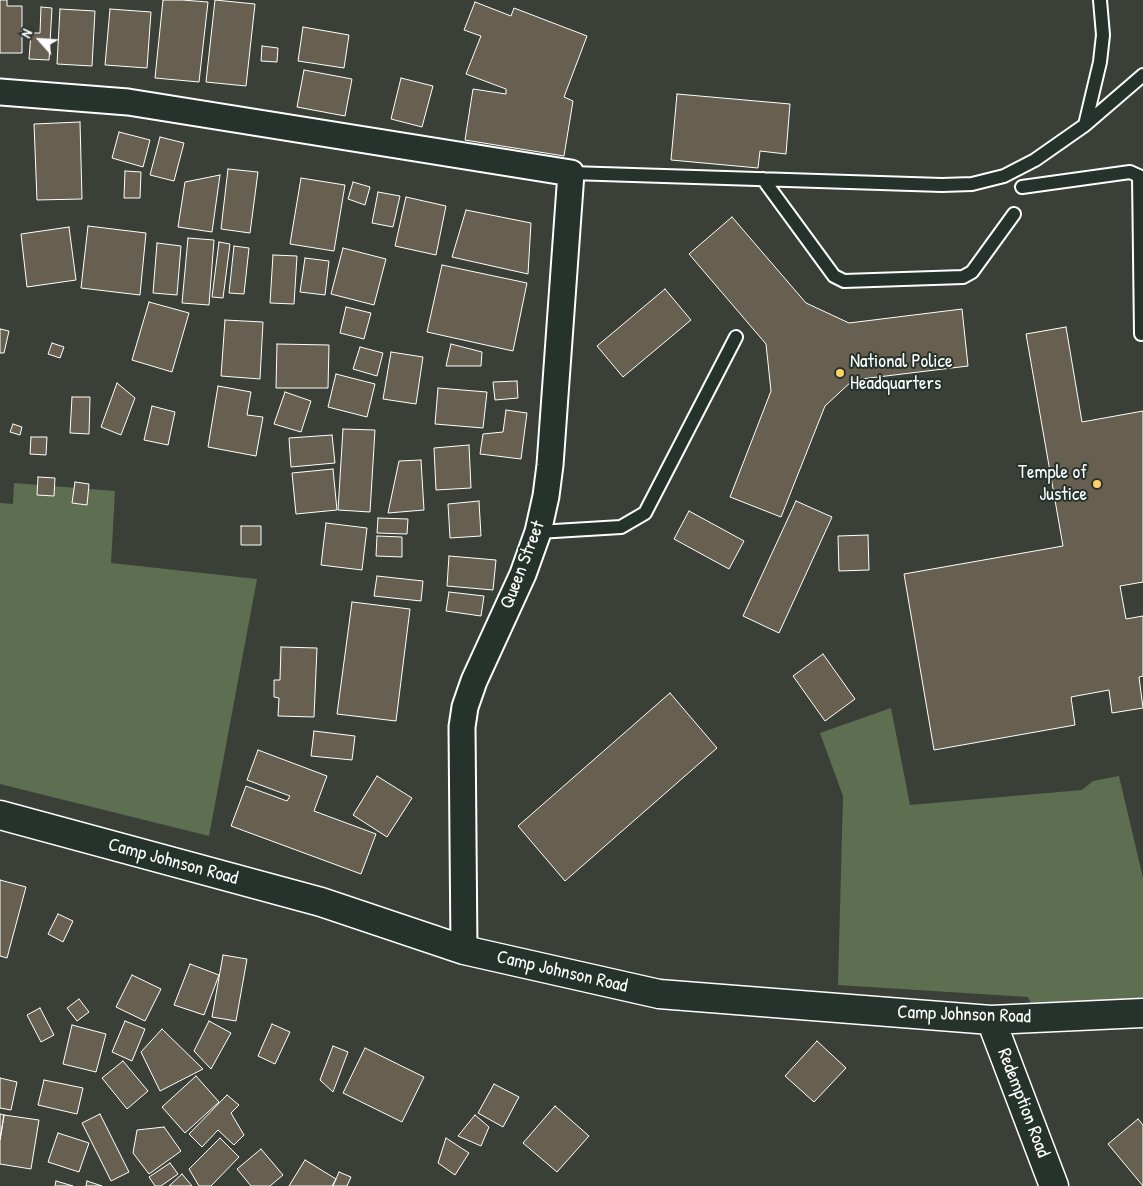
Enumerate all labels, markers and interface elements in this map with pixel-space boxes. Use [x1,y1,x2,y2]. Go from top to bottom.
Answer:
north arrow [15,15,65,65]
text: N [16,26,36,41]
place label: National Police Headquarters [850,351,953,395]
marker: National Police Headquarters [834,367,846,379]
place label: Temple of Justice [1018,462,1087,506]
marker: Temple of Justice [1091,478,1103,490]
street label: Queen Street [496,518,550,612]
street label: Camp Johnson Road [106,834,240,890]
street label: Camp Johnson Road [494,946,630,998]
street label: Camp Johnson Road [897,1001,1031,1029]
street label: Redemption Road [992,1045,1054,1161]

